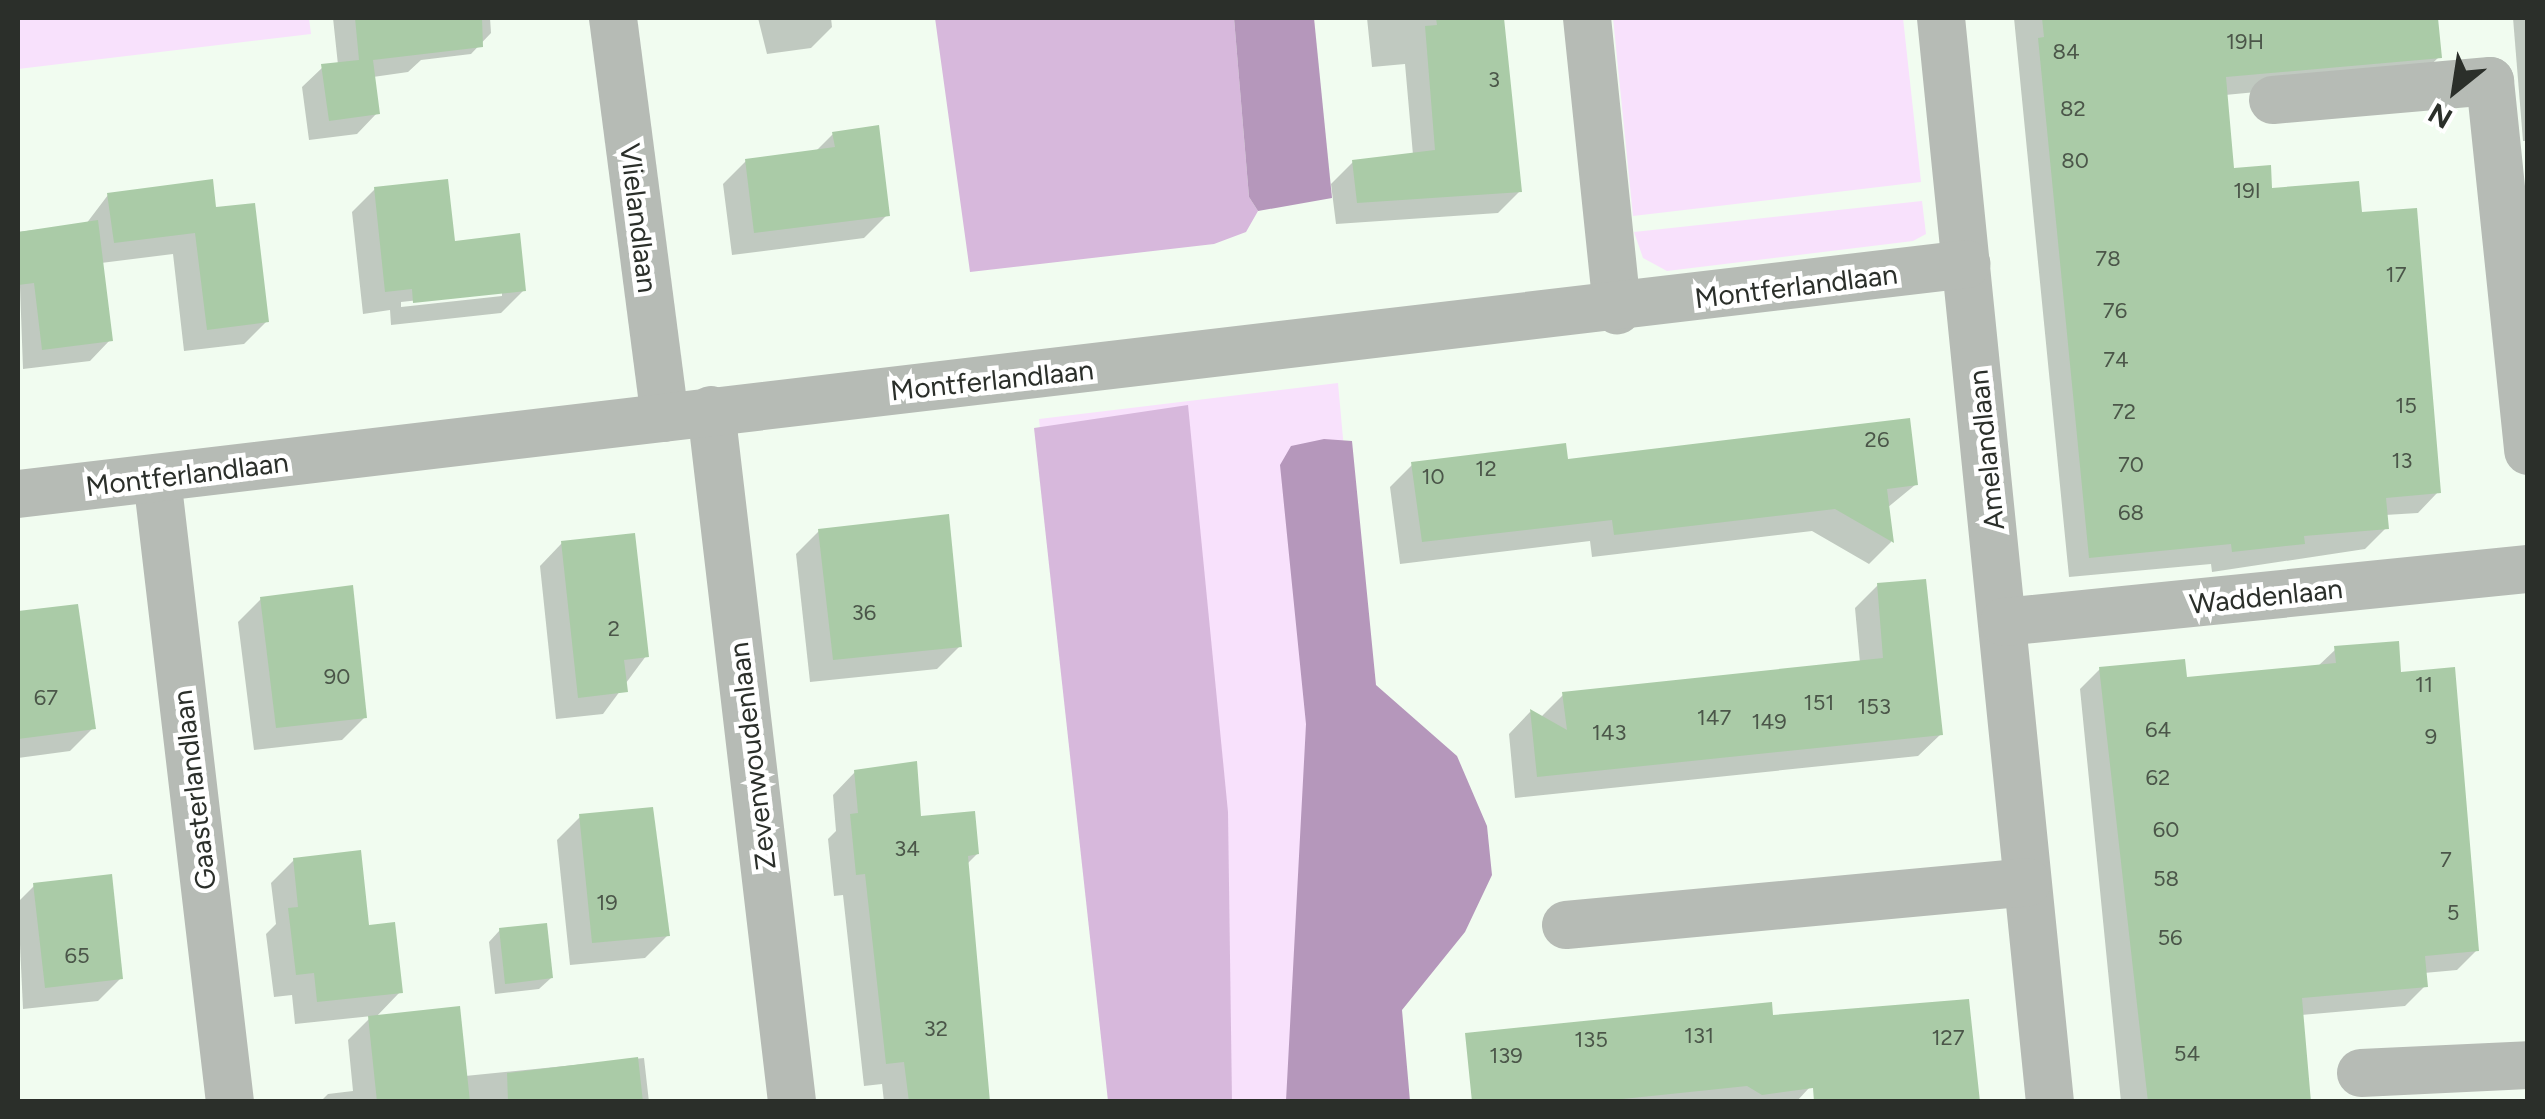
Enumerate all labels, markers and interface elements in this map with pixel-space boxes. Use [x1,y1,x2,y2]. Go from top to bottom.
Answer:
house number: 19H [2226,29,2264,55]
house number: 84 [2052,39,2080,65]
north arrow [2405,40,2505,140]
house number: 3 [1488,67,1500,93]
house number: 82 [2060,96,2086,122]
text: N [2422,96,2458,136]
street label: Vlielandlaan [613,141,665,295]
house number: 80 [2061,148,2089,174]
house number: 19I [2233,178,2261,204]
house number: 78 [2095,246,2121,272]
street label: Montferlandlaan [1693,257,1899,315]
house number: 17 [2386,262,2406,288]
house number: 76 [2103,298,2127,324]
house number: 74 [2103,347,2129,373]
street label: Montferlandlaan [889,353,1095,407]
street label: Amelandlaan [1961,368,2011,532]
house number: 15 [2395,393,2417,419]
house number: 72 [2112,399,2136,425]
house number: 26 [1865,427,1889,453]
street label: Montferlandlaan [84,445,290,503]
house number: 13 [2391,448,2413,474]
house number: 70 [2118,452,2144,478]
house number: 12 [1475,456,1497,482]
house number: 10 [1421,464,1445,490]
house number: 68 [2118,500,2144,526]
street label: Waddenlaan [2188,571,2344,621]
house number: 36 [852,600,876,626]
house number: 2 [608,616,620,642]
street label: Zevenwoudenlaan [721,640,783,872]
house number: 90 [324,664,350,690]
house number: 11 [2415,672,2433,698]
house number: 67 [34,685,58,711]
street label: Gaasterlandlaan [165,688,223,892]
house number: 151 [1804,690,1834,716]
house number: 153 [1857,694,1891,720]
house number: 147 [1697,705,1731,731]
house number: 149 [1751,709,1787,735]
house number: 64 [2145,717,2171,743]
house number: 143 [1592,720,1626,746]
house number: 9 [2425,724,2437,750]
house number: 62 [2146,765,2170,791]
house number: 60 [2153,817,2179,843]
house number: 34 [894,836,920,862]
house number: 7 [2440,847,2452,873]
house number: 58 [2153,866,2179,892]
house number: 19 [596,890,618,916]
house number: 5 [2447,900,2459,926]
house number: 56 [2157,925,2183,951]
house number: 65 [64,943,90,969]
house number: 32 [924,1016,948,1042]
house number: 131 [1684,1023,1714,1049]
house number: 127 [1931,1025,1965,1051]
house number: 135 [1574,1027,1608,1053]
house number: 54 [2174,1041,2200,1067]
house number: 139 [1489,1043,1523,1069]

